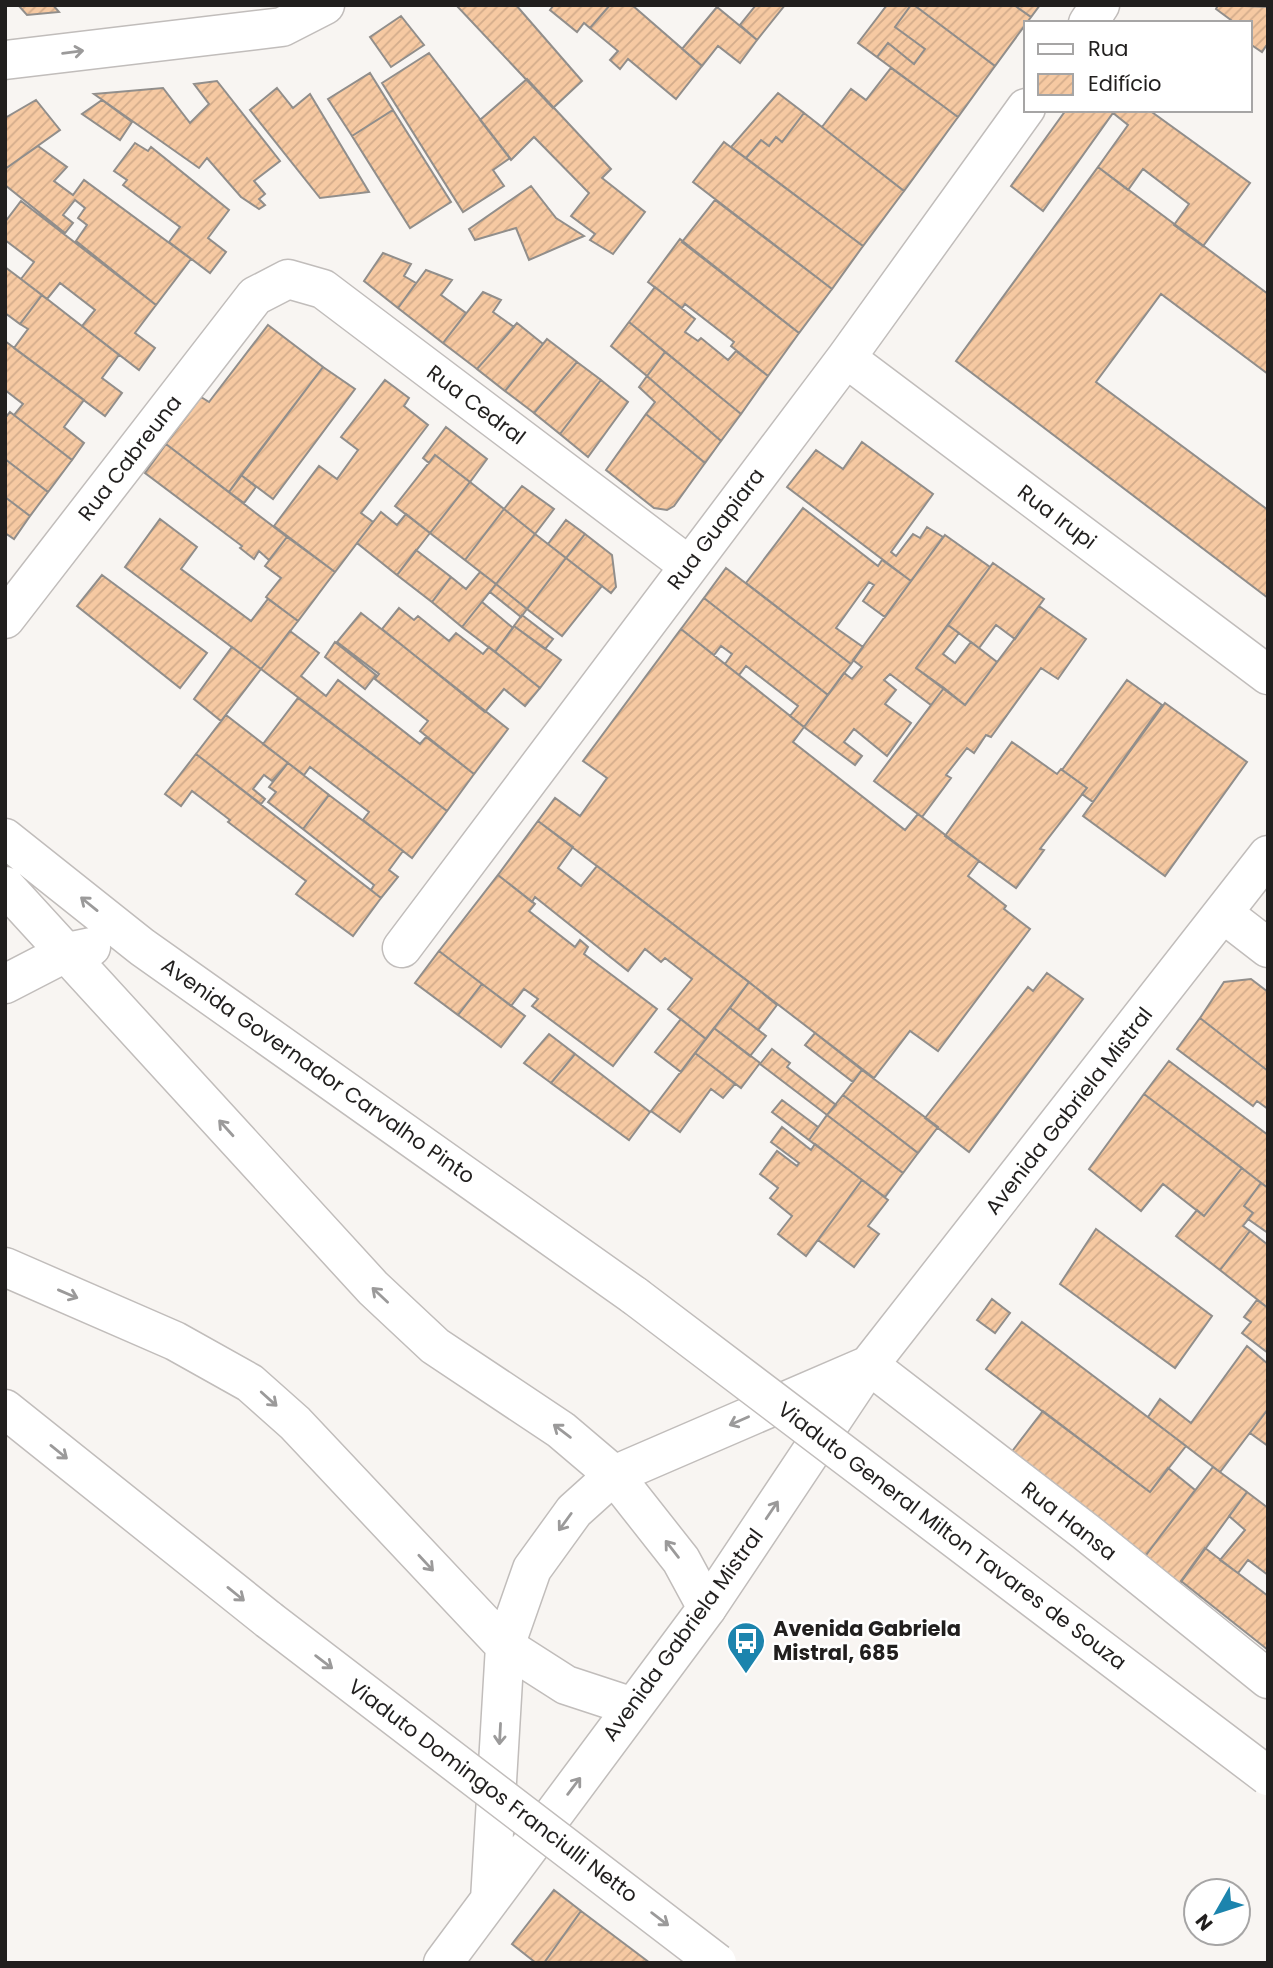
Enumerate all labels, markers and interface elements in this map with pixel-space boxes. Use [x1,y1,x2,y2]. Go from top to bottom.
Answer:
legend [1024,21,1252,112]
text: Rua [1088,34,1128,63]
one-way arrow [61,46,84,59]
text: Edifício [1088,69,1162,98]
street label: Rua Cedral [421,358,532,451]
street label: Rua Cabreuna [71,389,188,527]
street label: Rua Guapiara [660,462,771,596]
street label: Rua Irupi [1012,477,1103,556]
one-way arrow [80,897,98,912]
street label: Avenida Governador Carvalho Pinto [156,951,481,1190]
street label: Avenida Gabriela Mistral [978,1001,1159,1221]
one-way arrow [218,1120,235,1137]
one-way arrow [372,1287,389,1304]
one-way arrow [57,1289,78,1302]
one-way arrow [259,1391,277,1407]
street label: Viaduto General Milton Tavares de Souza [772,1395,1133,1677]
one-way arrow [728,1415,750,1428]
one-way arrow [553,1424,571,1439]
one-way arrow [49,1444,67,1459]
street label: Rua Hansa [1016,1474,1123,1567]
one-way arrow [765,1501,779,1520]
one-way arrow [558,1512,572,1531]
street label: Avenida Gabriela Mistral [596,1522,770,1747]
one-way arrow [665,1540,680,1559]
one-way arrow [418,1554,435,1571]
one-way arrow [227,1586,245,1601]
place label: Avenida Gabriela Mistral, 685 [773,1614,961,1667]
bus stop icon: Avenida Gabriela Mistral, 685 [725,1620,767,1675]
one-way arrow [314,1654,332,1669]
street label: Viaduto Domingos Franciulli Netto [343,1672,644,1909]
one-way arrow [493,1722,506,1745]
one-way arrow [567,1777,582,1796]
north arrow [1182,1877,1252,1947]
text: N [1189,1908,1219,1936]
one-way arrow [650,1912,669,1927]

